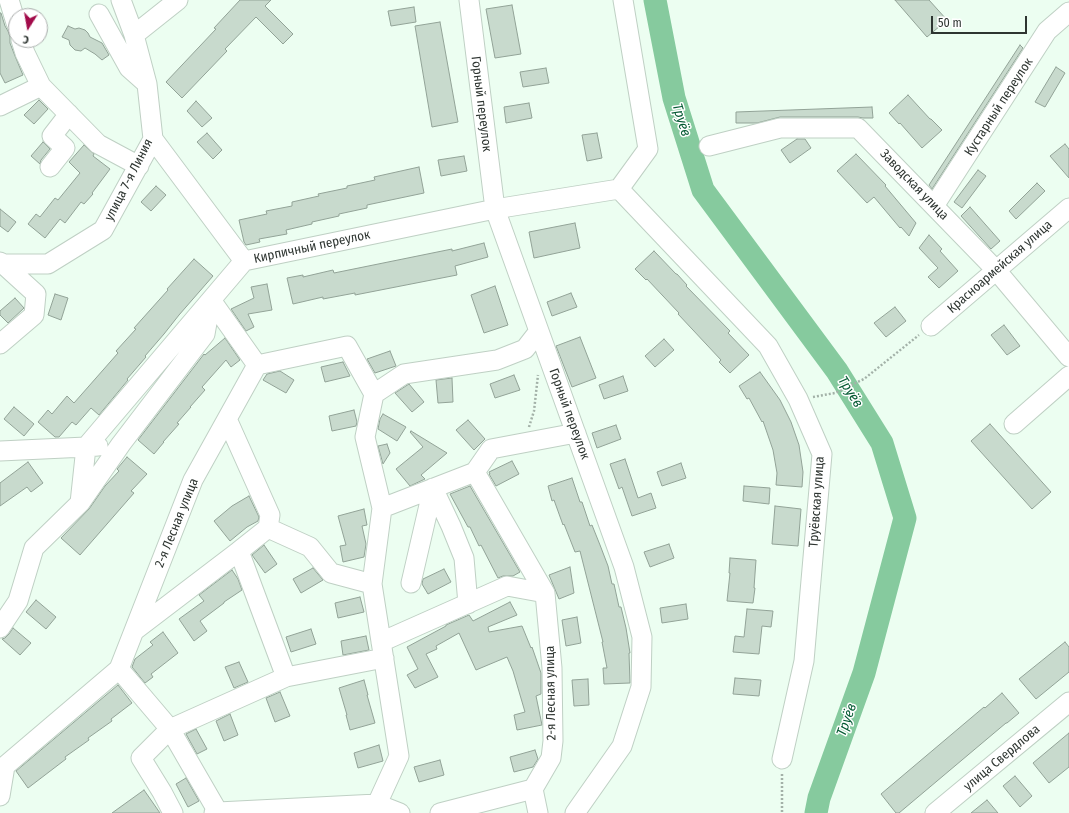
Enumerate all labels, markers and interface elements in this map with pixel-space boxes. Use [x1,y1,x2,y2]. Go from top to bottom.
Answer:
north arrow [8,8,48,48]
scale bar [933,8,1029,34]
text: 50 m [938,16,962,30]
text: С [22,32,30,46]
street label: Горный переулок [467,55,495,153]
street label: Кустарный переулок [961,55,1037,159]
water label: Труёв [668,102,694,138]
street label: улица 7-я Линия [102,136,156,224]
street label: Заводская улица [876,146,952,224]
street label: Красноармейская улица [944,217,1056,317]
street label: Кирпичный переулок [252,227,372,267]
street label: Горный переулок [545,366,593,462]
water label: Труёв [834,373,866,411]
street label: Труёвская улица [806,456,828,548]
street label: 2-я Лесная улица [152,476,202,570]
street label: 2-я Лесная улица [542,645,560,741]
water label: Труёв [833,701,861,739]
street label: улица Свердлова [961,722,1043,794]

